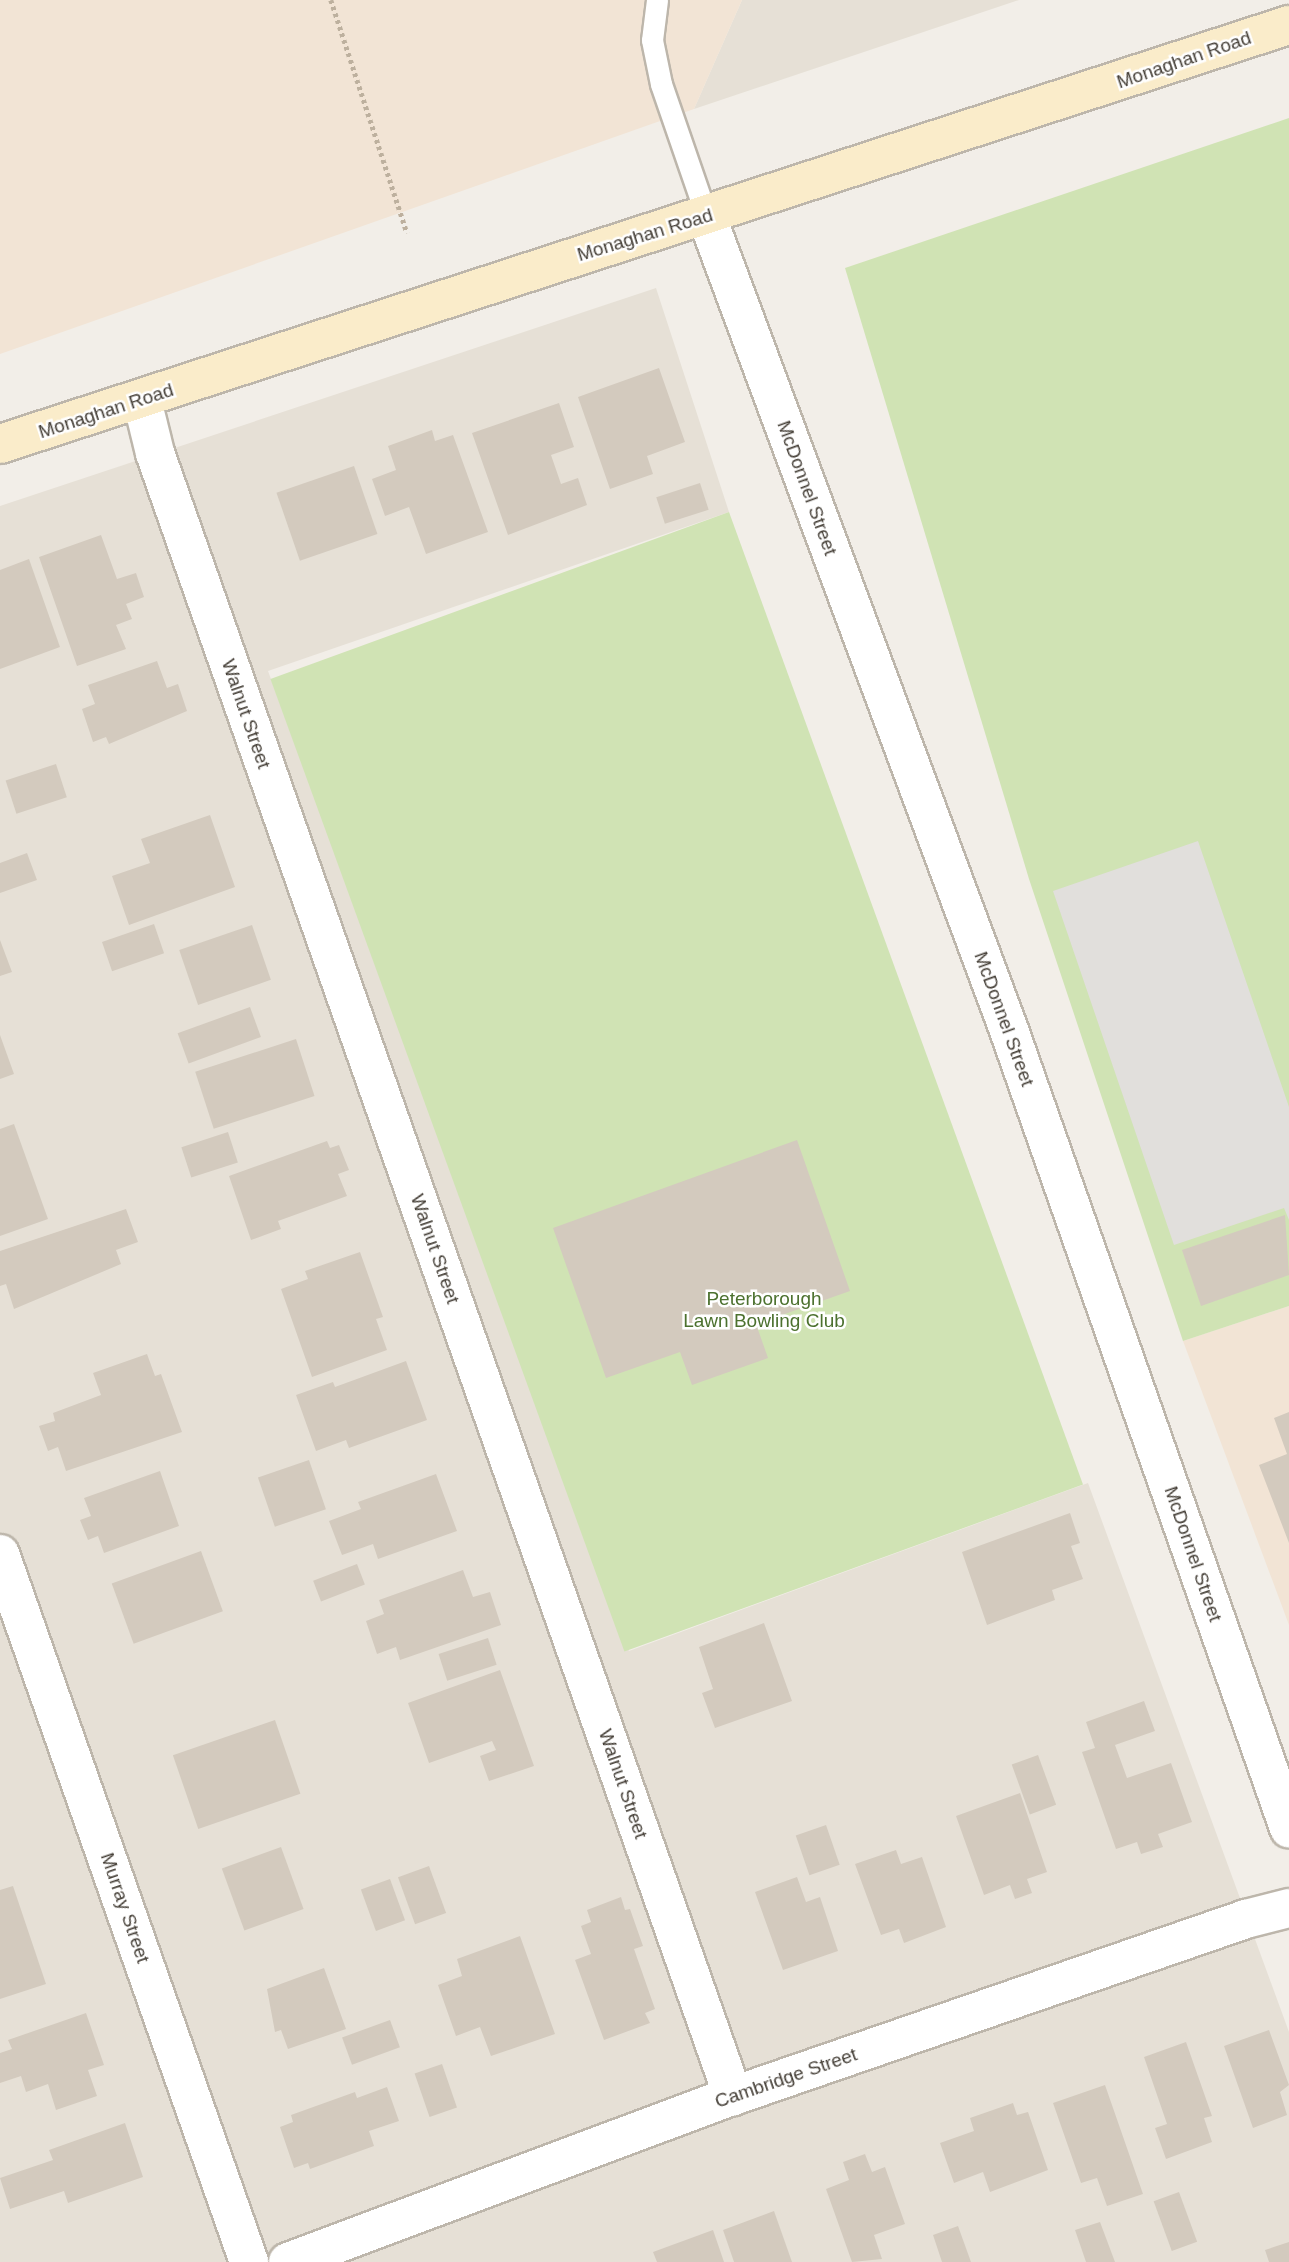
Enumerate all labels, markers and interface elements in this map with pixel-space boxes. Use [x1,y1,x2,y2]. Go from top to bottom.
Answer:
street label: Monaghan Road [1114,26,1254,94]
street label: Monaghan Road [574,204,716,266]
street label: Monaghan Road [36,378,176,444]
street label: McDonnel Street [772,418,842,558]
street label: Walnut Street [217,656,275,772]
street label: McDonnel Street [969,949,1039,1089]
street label: Walnut Street [406,1191,464,1307]
park label: Peterborough Lawn Bowling Club [683,1288,845,1332]
street label: McDonnel Street [1159,1483,1227,1625]
street label: Walnut Street [594,1726,652,1842]
street label: Murray Street [95,1850,155,1966]
street label: Cambridge Street [712,2043,860,2113]

